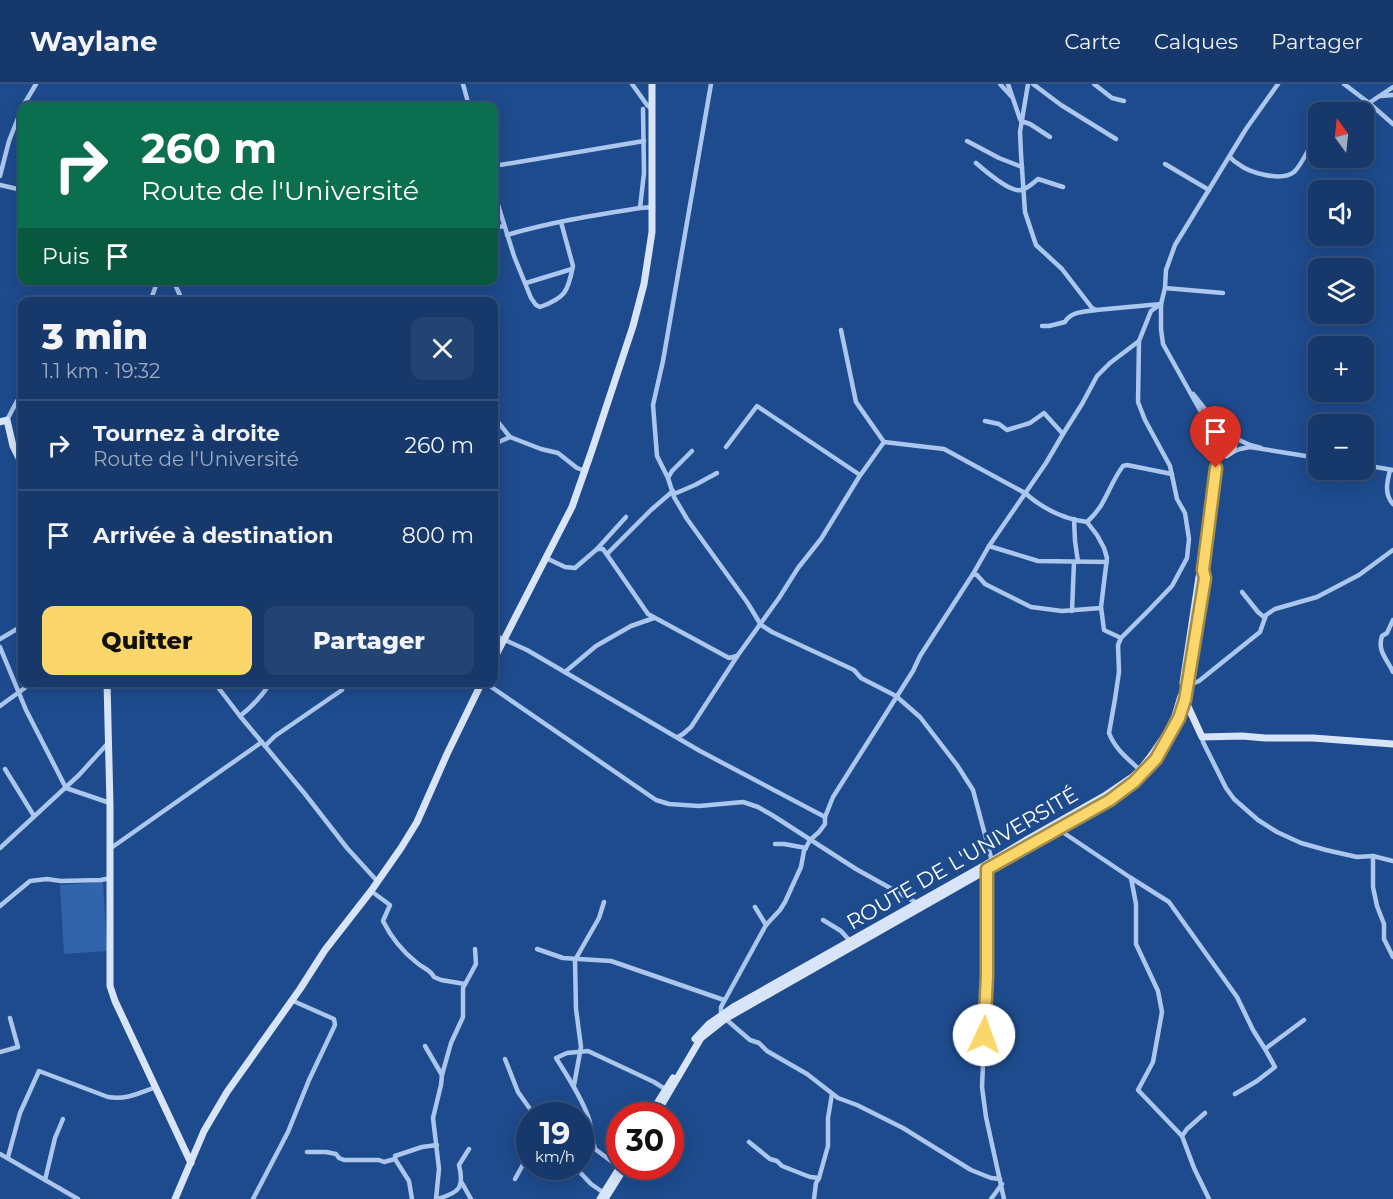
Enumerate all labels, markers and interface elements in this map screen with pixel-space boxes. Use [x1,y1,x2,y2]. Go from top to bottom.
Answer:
text: Waylane [30,24,158,58]
text: Carte [1064,29,1121,54]
text: Calques [1154,29,1238,54]
text: Partager [1271,29,1363,54]
north arrow [1308,102,1374,168]
map controls [1308,102,1374,480]
text: 260 m [141,122,277,174]
icon: right [42,126,120,204]
text: Route de l'Université [141,174,419,207]
button: sound [1308,180,1374,246]
icon: arrive [101,240,134,273]
text: Puis [42,243,89,270]
button: layers [1308,258,1374,324]
text: 3 min [42,314,148,358]
button: close [411,317,474,380]
button: + [1308,336,1374,402]
text: 1.1 km · 19:32 [42,359,160,383]
pin [1190,406,1241,468]
button: − [1308,414,1374,480]
icon: arrive [1199,415,1232,448]
text: Tournez à droite [93,420,280,447]
icon: right [42,429,75,462]
text: 260 m [404,432,474,459]
text: Route de l'Université [93,447,299,471]
icon: arrive [42,519,75,552]
text: Arrivée à destination [93,522,333,549]
text: 800 m [402,522,474,549]
button: Quitter [42,606,252,675]
button: Partager [264,606,474,675]
street label: ROUTE DE L'UNIVERSITÉ [842,781,1082,935]
position arrow [952,1003,1016,1067]
speed limit sign: 30 [606,1102,684,1180]
text: 19 [540,1115,570,1152]
text: km/h [535,1147,575,1166]

